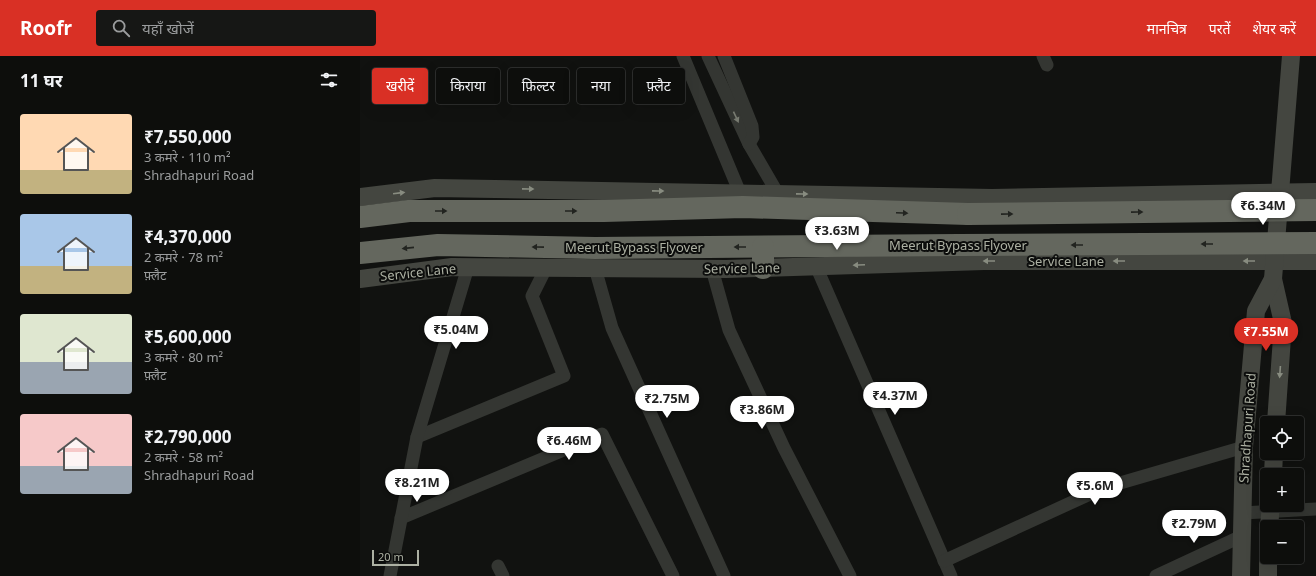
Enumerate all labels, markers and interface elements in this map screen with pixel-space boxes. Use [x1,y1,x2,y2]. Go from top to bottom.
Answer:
search box [96,10,376,46]
text: Roofr [20,15,72,41]
icon: search [110,17,132,39]
text: यहाँ खोजें [142,18,194,38]
text: मानचित्र [1147,19,1187,38]
text: परतें [1209,19,1231,38]
text: शेयर करें [1253,19,1296,38]
chip: खरीदें [372,68,428,104]
chip: किराया [436,68,500,104]
chip: फ़िल्टर [508,68,569,104]
chip: नया [577,68,625,104]
chip: फ़्लैट [633,68,685,104]
text: 11 घर [20,69,62,92]
icon: filters [318,69,340,91]
one-way arrow [733,111,739,122]
text: ₹7,550,000 [144,125,231,148]
icon: home [52,130,100,178]
text: 3 कमरे · 110 m² [144,148,231,166]
text: Shradhapuri Road [144,166,254,184]
one-way arrow [522,186,535,192]
one-way arrow [652,188,665,194]
one-way arrow [393,189,405,196]
one-way arrow [796,191,809,197]
pin: ₹6.34M [1230,192,1296,226]
text: ₹6.34M [1240,196,1286,214]
one-way arrow [435,208,448,214]
one-way arrow [565,208,578,214]
one-way arrow [896,209,908,216]
one-way arrow [1131,209,1144,215]
one-way arrow [1001,211,1014,217]
pin: ₹3.63M [804,217,870,251]
text: ₹3.63M [814,221,860,239]
text: ₹4,370,000 [144,225,231,248]
icon: home [52,230,100,278]
street label: Meerut Bypass Flyover [889,236,1028,254]
street label: Meerut Bypass Flyover [565,238,704,256]
one-way arrow [1200,241,1213,247]
one-way arrow [1070,242,1083,248]
one-way arrow [531,244,544,250]
one-way arrow [733,244,746,250]
one-way arrow [402,245,414,251]
text: 2 कमरे · 78 m² [144,248,223,266]
street label: Service Lane [1028,252,1104,270]
street label: Service Lane [704,258,780,278]
one-way arrow [982,258,995,264]
one-way arrow [1112,258,1125,264]
one-way arrow [1242,258,1255,264]
street label: Service Lane [379,259,457,285]
one-way arrow [852,262,865,268]
text: फ़्लैट [144,266,167,284]
pin: ₹5.04M [423,316,489,350]
pin: ₹7.55M [1233,318,1299,352]
text: ₹5.04M [433,320,479,338]
text: ₹7.55M [1243,322,1289,340]
text: ₹5,600,000 [144,325,231,348]
icon: home [52,330,100,378]
text: 3 कमरे · 80 m² [144,348,223,366]
text: फ़्लैट [144,366,167,384]
one-way arrow [1276,366,1283,378]
street label: Shradhapuri Road [1234,372,1260,484]
pin: ₹4.37M [862,382,928,416]
pin: ₹2.75M [634,385,700,419]
text: ₹4.37M [872,386,918,404]
text: ₹2.75M [644,389,690,407]
pin: ₹3.86M [729,396,795,430]
text: ₹3.86M [739,400,785,418]
map controls [1260,416,1304,564]
button: locate [1260,416,1304,460]
text: ₹2,790,000 [144,425,231,448]
pin: ₹6.46M [536,427,602,461]
icon: home [52,430,100,478]
text: ₹6.46M [546,431,592,449]
text: 2 कमरे · 58 m² [144,448,223,466]
text: Shradhapuri Road [144,466,254,484]
button: + [1260,468,1304,512]
pin: ₹8.21M [384,469,450,503]
pin: ₹5.6M [1067,472,1123,506]
text: ₹8.21M [394,473,440,491]
text: ₹5.6M [1076,476,1114,494]
pin: ₹2.79M [1161,510,1227,544]
text: ₹2.79M [1171,514,1217,532]
button: − [1260,520,1304,564]
scale bar [372,548,419,567]
text: 20 m [378,549,404,564]

